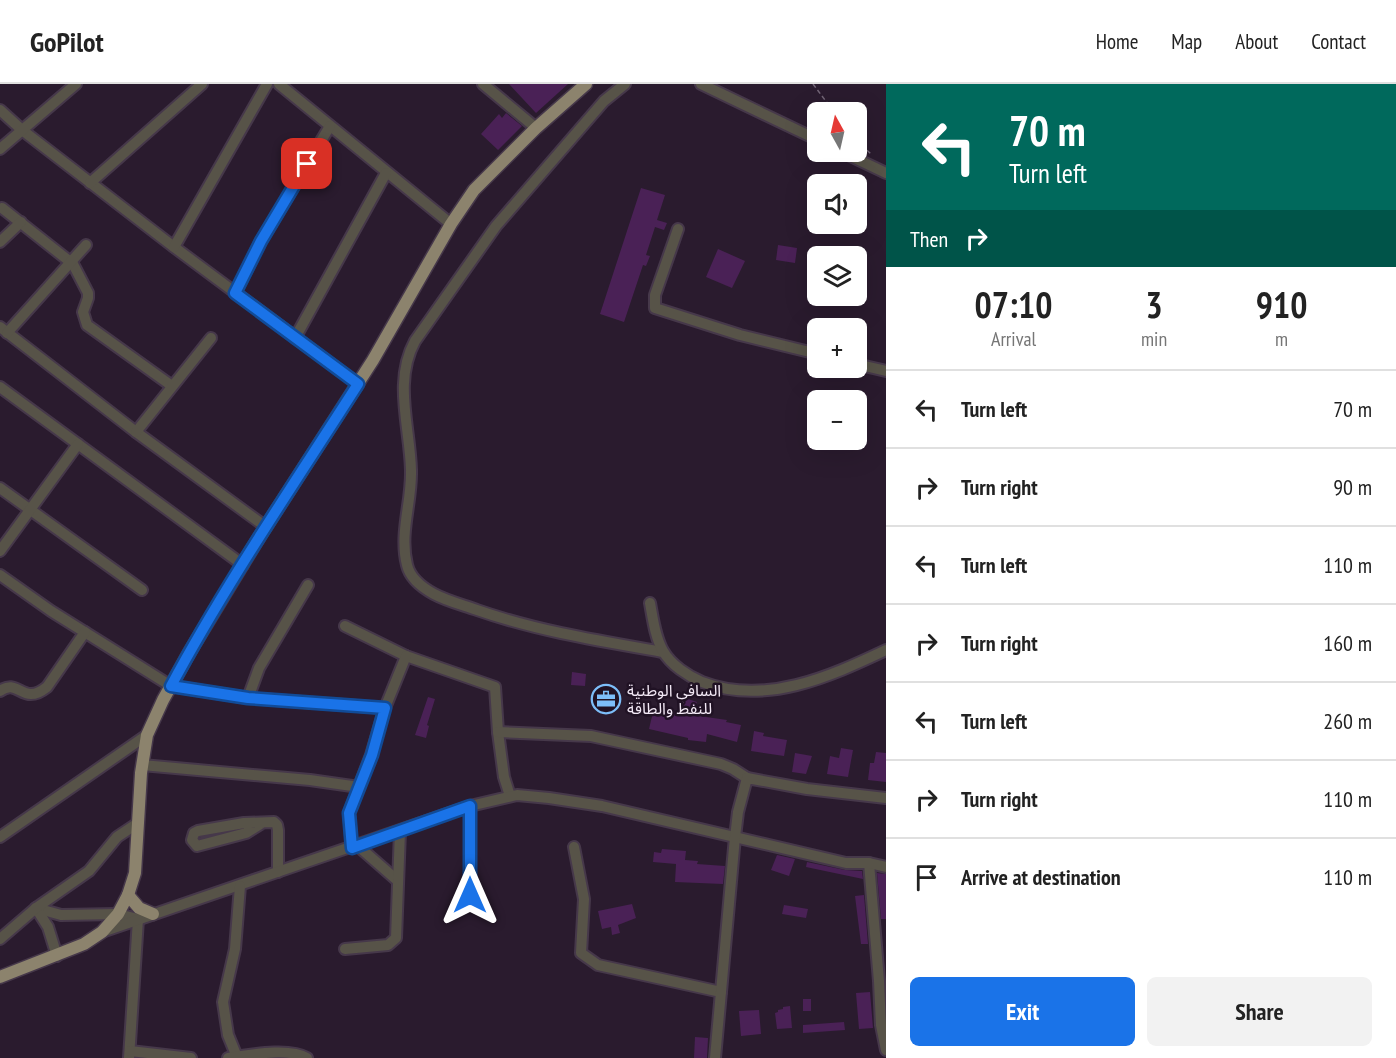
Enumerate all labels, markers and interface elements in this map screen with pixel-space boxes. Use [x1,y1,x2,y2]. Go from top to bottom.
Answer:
text: GoPilot [30,23,104,60]
text: Home [1096,28,1138,55]
text: Map [1171,28,1202,55]
text: About [1235,28,1278,55]
text: Contact [1311,28,1366,55]
north arrow [807,102,867,162]
map controls [807,102,867,450]
text: 70 m [1009,103,1086,158]
icon: left [910,108,988,186]
pin [281,138,332,189]
icon: arrive [290,147,323,180]
text: Turn left [1009,156,1087,190]
button: sound [807,174,867,234]
icon: right [960,222,993,255]
text: Then [910,225,948,253]
button: layers [807,246,867,306]
text: 07:10 [975,281,1052,328]
text: 3 [1145,281,1163,328]
text: 910 [1256,281,1307,328]
button: + [807,318,867,378]
text: Arrival [991,326,1036,352]
text: min [1141,326,1167,352]
text: m [1275,326,1288,352]
button: − [807,390,867,450]
icon: left [910,393,943,426]
text: Turn left [961,395,1027,423]
text: 70 m [1333,395,1372,423]
icon: right [910,471,943,504]
text: Turn right [961,473,1038,501]
text: 90 m [1333,473,1372,501]
icon: left [910,549,943,582]
text: Turn left [961,551,1027,579]
text: 110 m [1323,551,1372,579]
icon: right [910,627,943,660]
text: Turn right [961,629,1038,657]
text: 160 m [1323,629,1372,657]
place label: السافي الوطنية للنفط والطاقة [627,680,721,718]
office icon: السافي الوطنية للنفط والطاقة [590,683,622,715]
icon: left [910,705,943,738]
text: Turn left [961,707,1027,735]
text: 260 m [1323,707,1372,735]
icon: right [910,783,943,816]
text: Turn right [961,785,1038,813]
text: 110 m [1323,785,1372,813]
icon: arrive [910,861,943,894]
position arrow [438,863,502,927]
text: Arrive at destination [961,863,1121,891]
text: 110 m [1323,863,1372,891]
button: Exit [910,977,1135,1046]
button: Share [1147,977,1372,1046]

